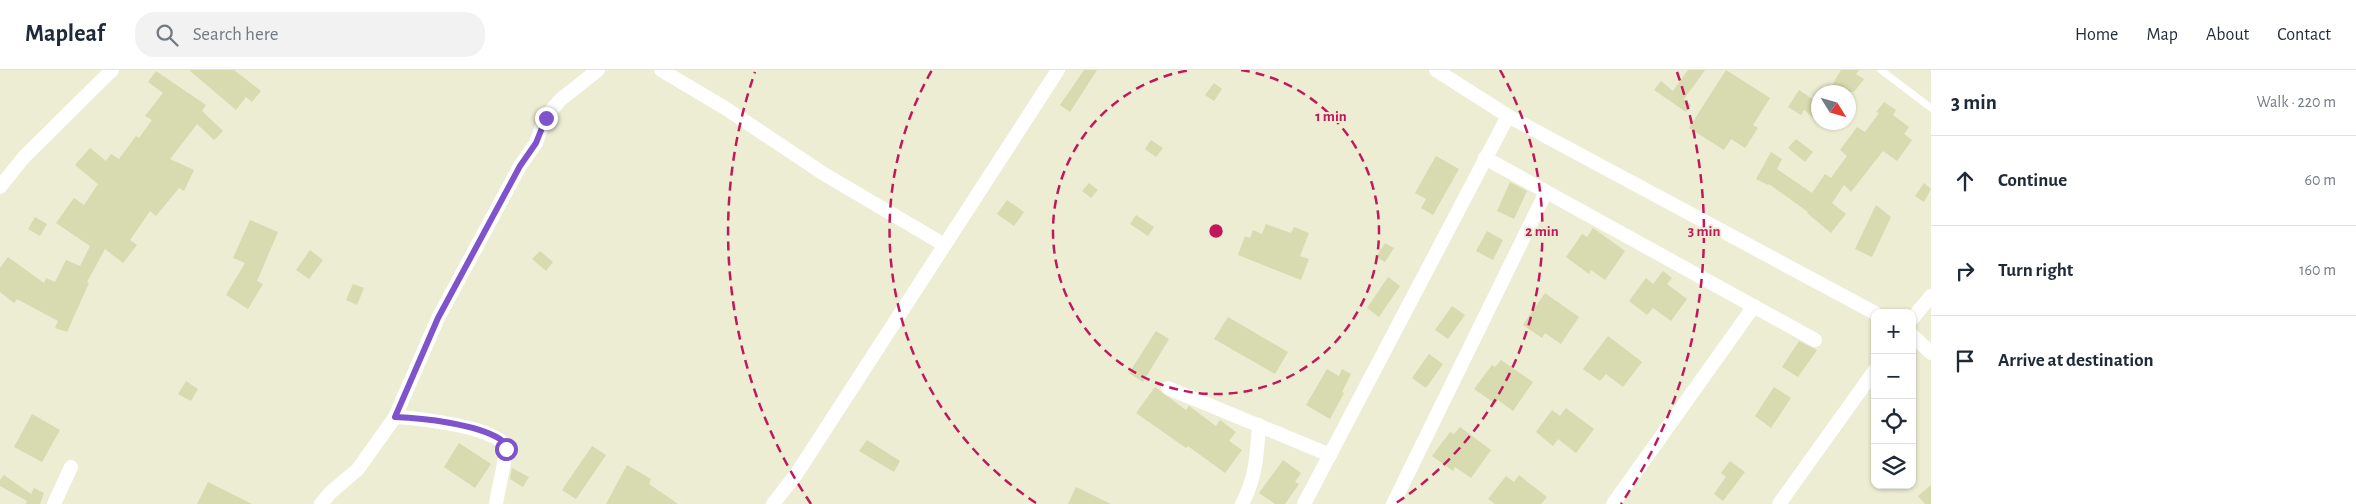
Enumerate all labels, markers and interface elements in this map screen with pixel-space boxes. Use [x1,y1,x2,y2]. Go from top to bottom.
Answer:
search box [135,12,485,57]
icon: search [153,21,181,49]
text: Mapleaf [25,22,105,46]
text: Search here [193,25,279,44]
text: Home [2075,26,2118,44]
text: Map [2146,26,2178,44]
text: About [2206,26,2249,44]
text: Contact [2277,26,2331,44]
north arrow [1811,85,1856,130]
text: 3 min [1951,92,1997,113]
text: Walk · 220 m [2257,94,2336,110]
route end [535,107,558,130]
text: 1 min [1315,109,1347,124]
icon: ahead [1951,167,1979,195]
text: Continue [1998,171,2067,190]
text: 60 m [2305,172,2336,188]
centre of rings [1207,222,1225,240]
text: 2 min [1525,224,1559,239]
text: 3 min [1688,224,1720,239]
icon: right [1951,257,1979,285]
text: Turn right [1998,261,2073,280]
text: 160 m [2299,262,2336,278]
map controls [1871,309,1916,489]
button: + [1871,309,1916,354]
icon: arrive [1951,347,1979,375]
text: Arrive at destination [1998,351,2154,370]
button: − [1871,354,1916,399]
button: locate [1871,399,1916,444]
route start [495,438,518,461]
button: layers [1871,444,1916,489]

